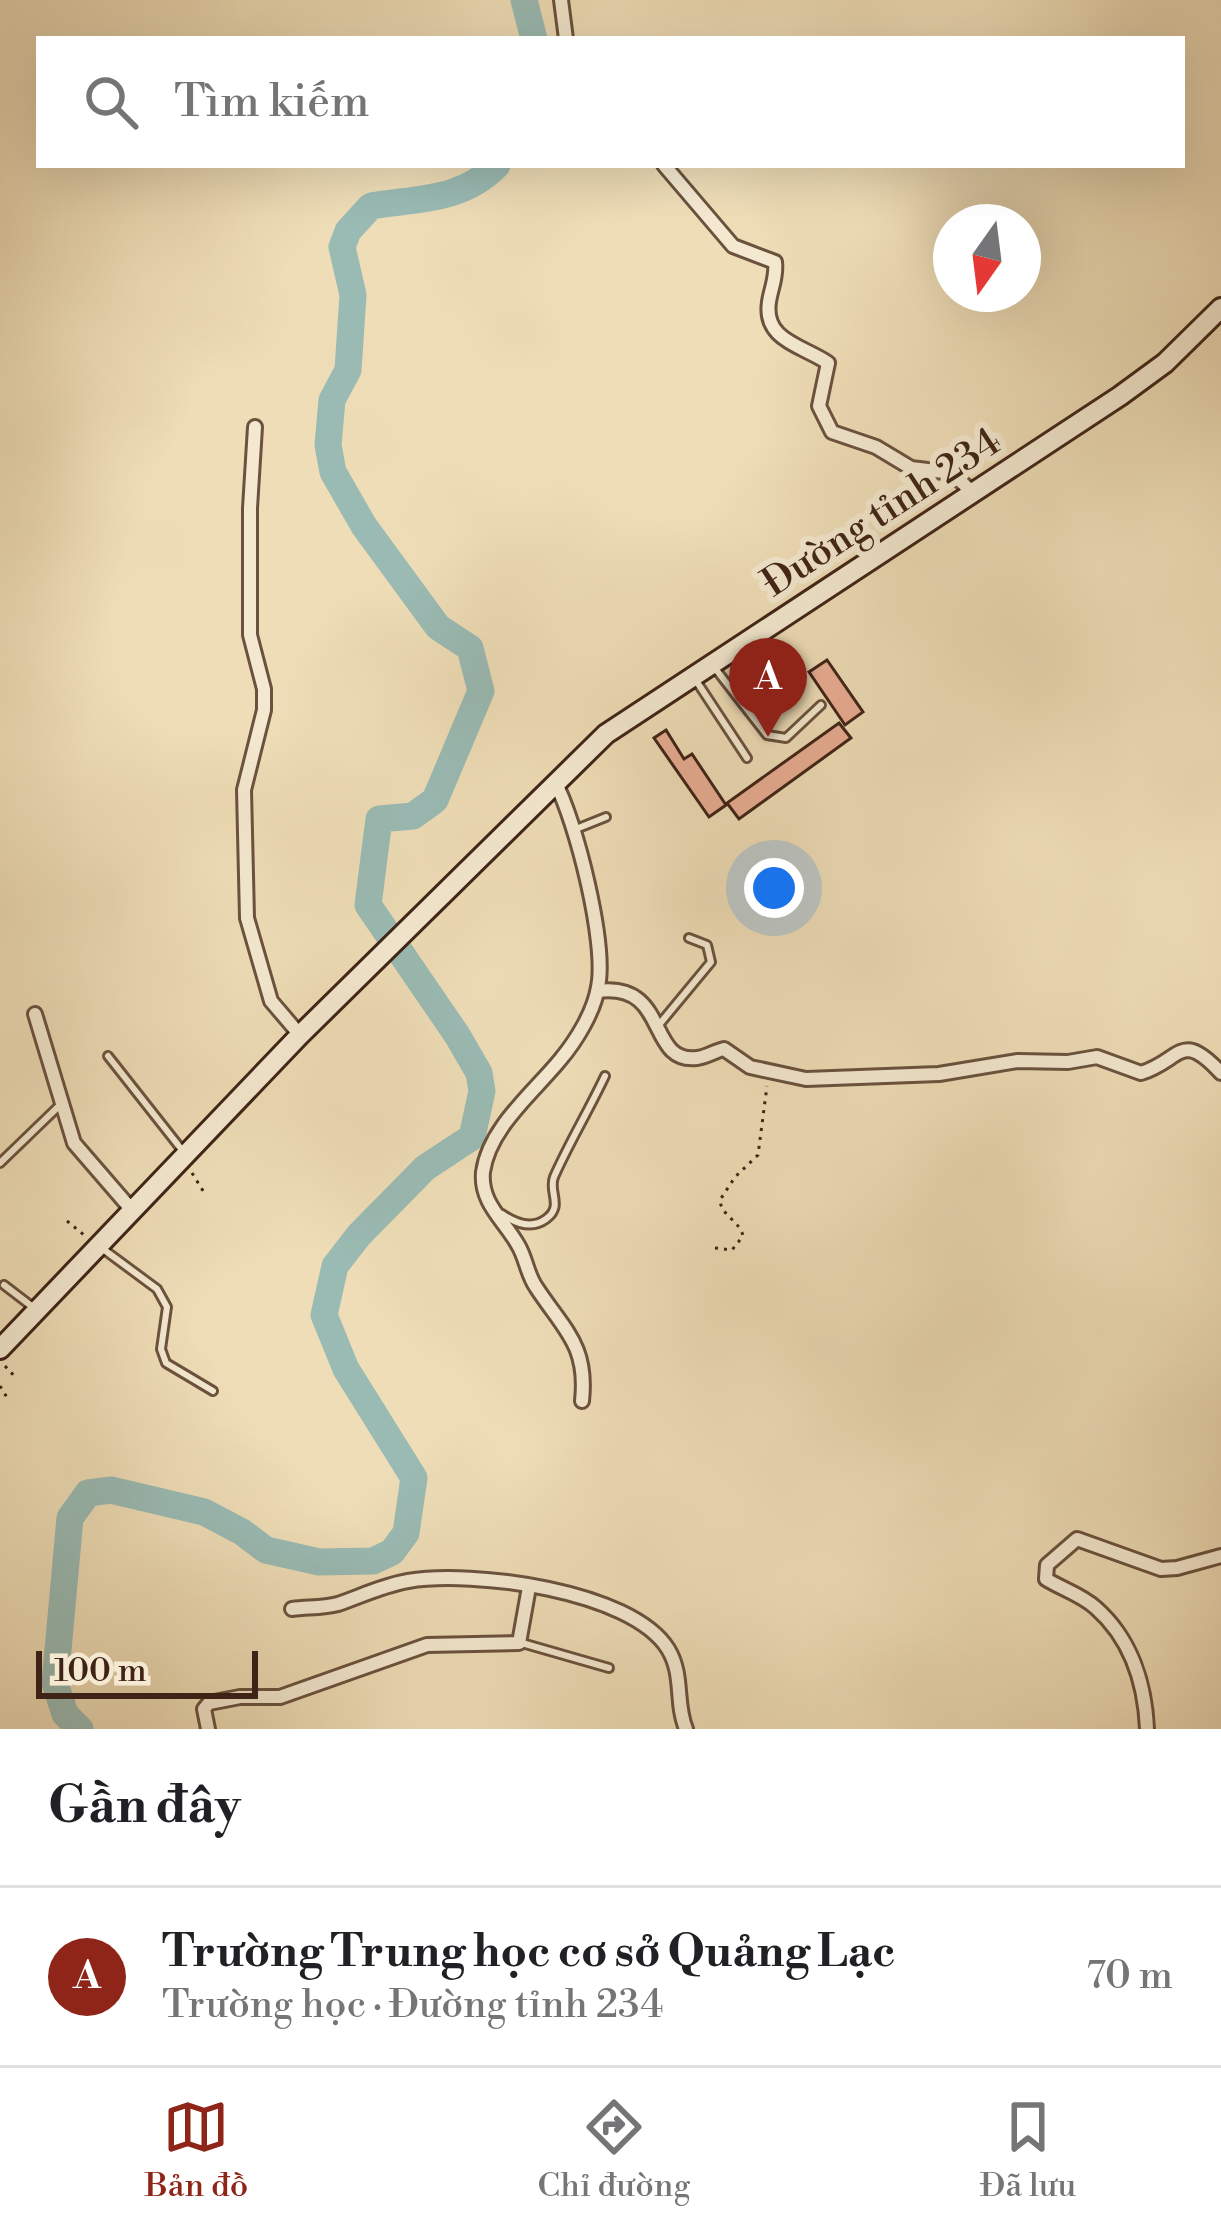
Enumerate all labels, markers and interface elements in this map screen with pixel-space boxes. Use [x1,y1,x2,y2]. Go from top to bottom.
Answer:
search box [36,36,1185,168]
icon: search [78,69,144,135]
text: Tìm kiếm [174,74,369,131]
north arrow [933,204,1041,312]
street label: Đường tỉnh 234 [753,418,1011,608]
pin: A [729,638,807,737]
your location [744,858,804,918]
scale bar [36,1645,258,1698]
text: 100 m [54,1651,147,1692]
text: Gần đây [48,1775,241,1839]
text: Trường Trung học cơ sở Quảng Lạc [162,1924,895,1981]
text: A [73,1952,101,2001]
text: 70 m [1086,1952,1173,2001]
text: Trường học · Đường tỉnh 234 [162,1981,663,2030]
tab: Bản đồ [145,2094,248,2207]
tab: Chỉ đường [538,2094,690,2207]
tab: Đã lưu [980,2094,1076,2207]

